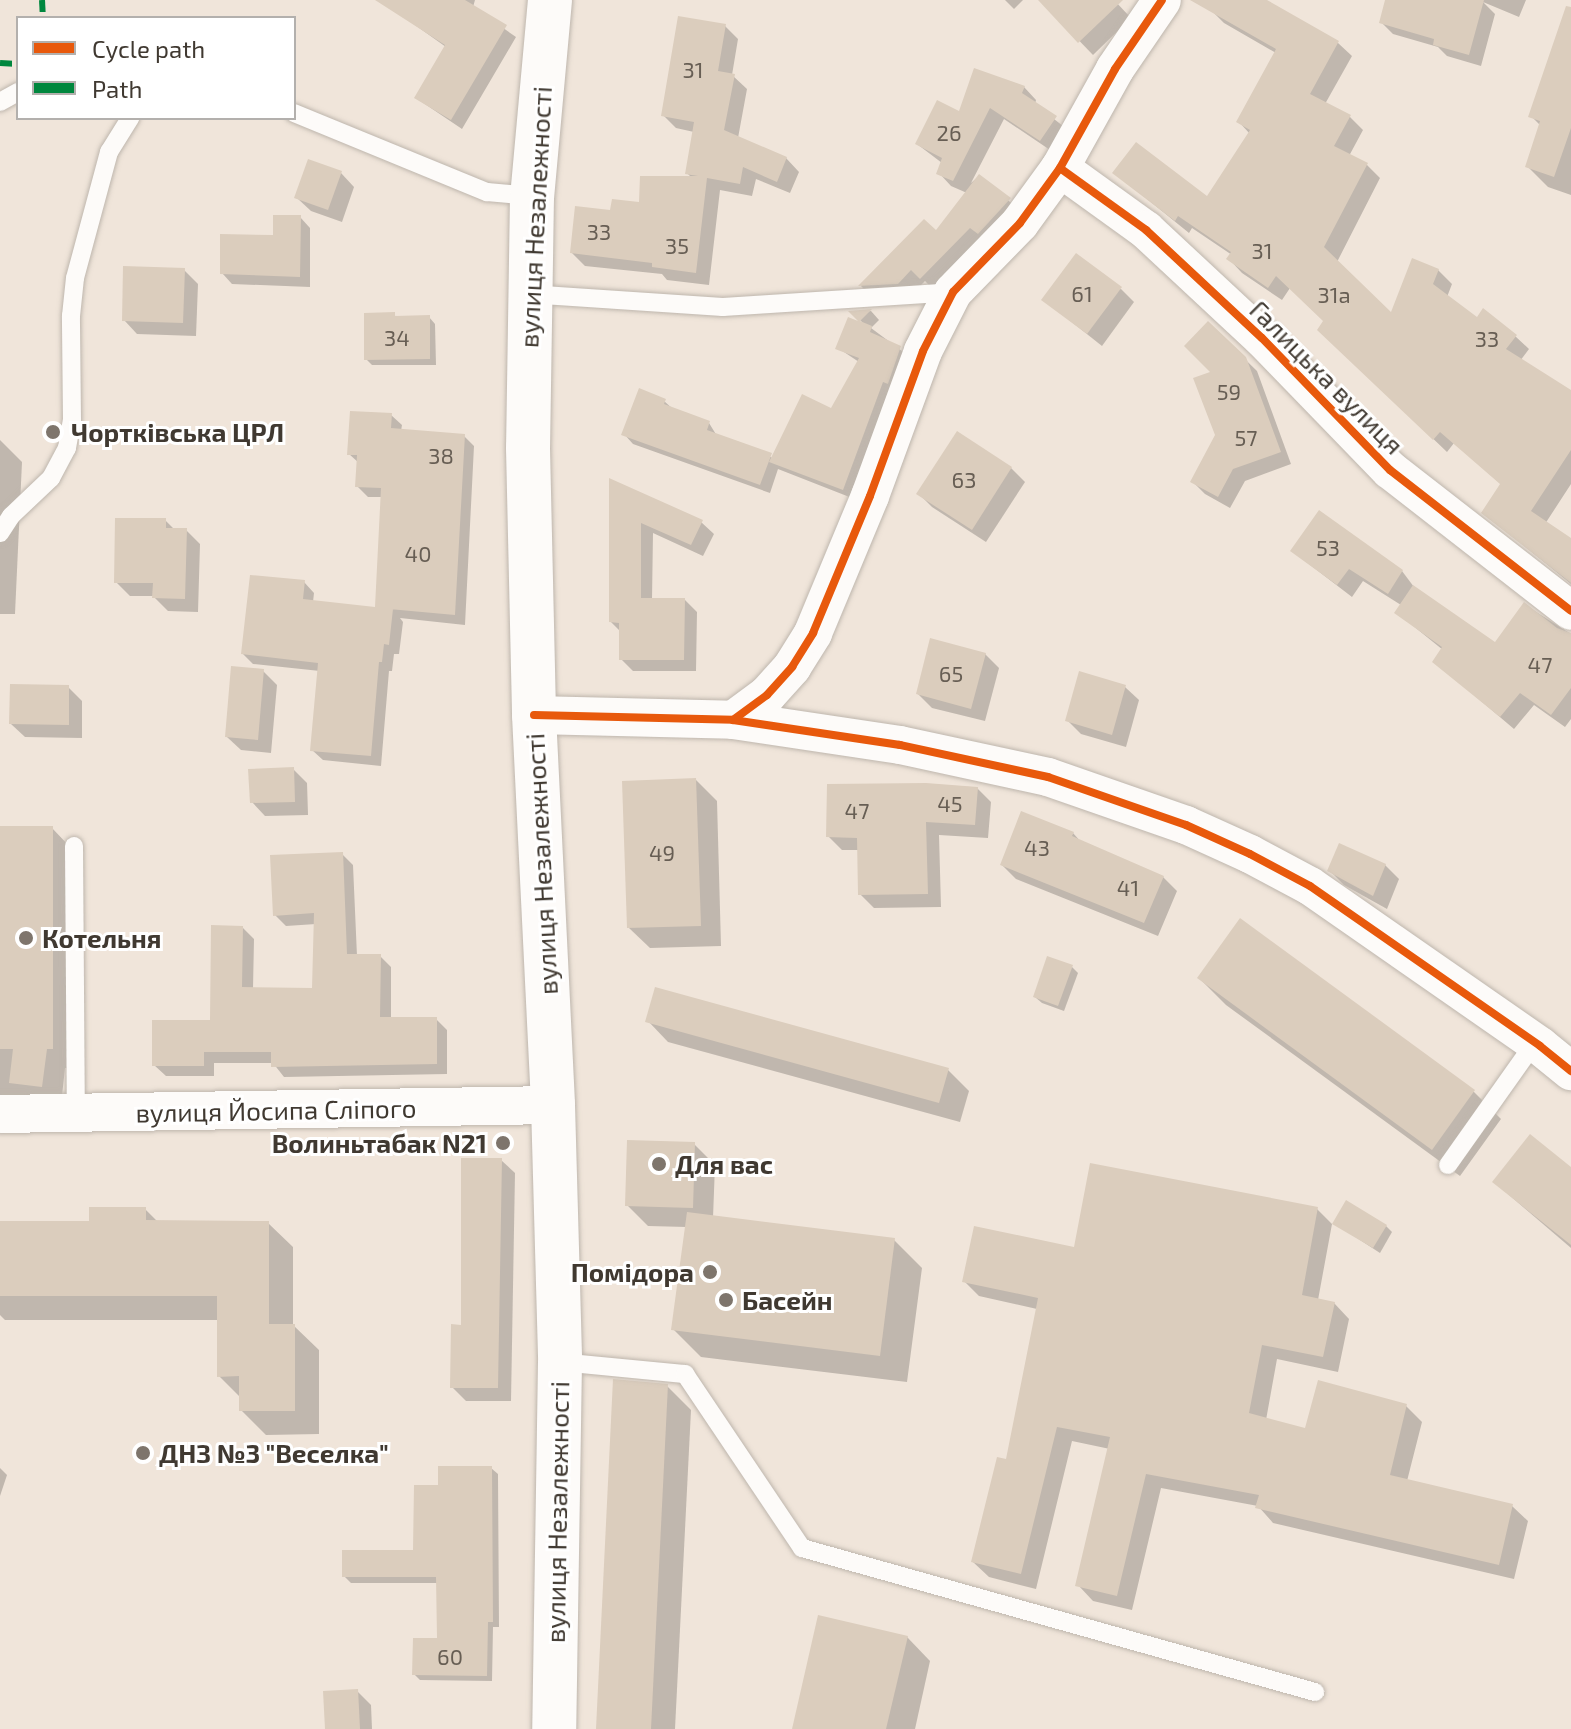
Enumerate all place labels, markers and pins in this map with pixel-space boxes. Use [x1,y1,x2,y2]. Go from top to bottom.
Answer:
place label: Чортківська ЦРЛ [71,416,284,448]
marker: Чортківська ЦРЛ [42,421,64,443]
place label: Котельня [42,922,161,954]
marker: Котельня [17,929,35,947]
place label: Волиньтабак N21 [272,1127,487,1159]
marker: Волиньтабак N21 [494,1134,512,1152]
place label: Для вас [675,1148,773,1180]
marker: Для вас [650,1155,668,1173]
place label: Помідора [571,1256,694,1288]
marker: Помідора [701,1263,719,1281]
place label: Басейн [742,1284,832,1316]
marker: Басейн [717,1291,735,1309]
place label: ДНЗ №3 "Веселка" [159,1437,389,1469]
marker: ДНЗ №3 "Веселка" [134,1444,152,1462]

